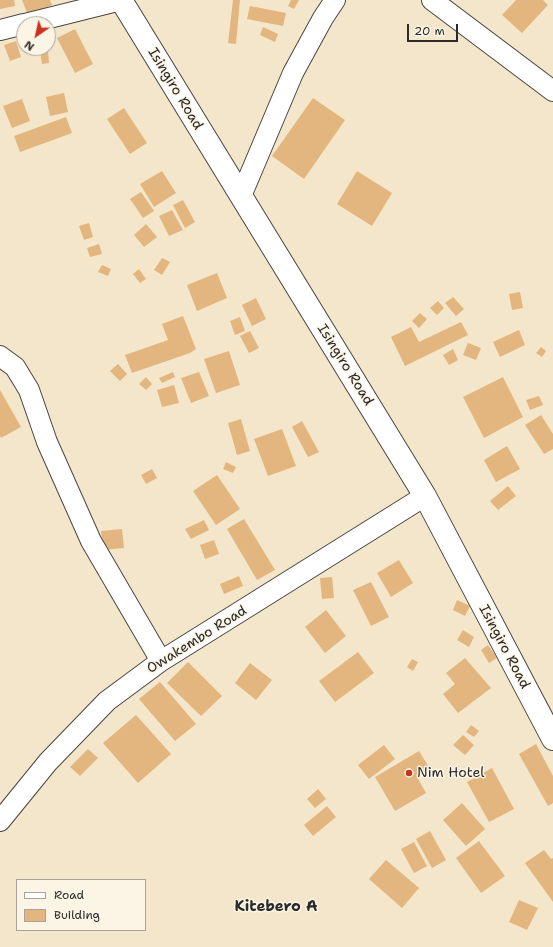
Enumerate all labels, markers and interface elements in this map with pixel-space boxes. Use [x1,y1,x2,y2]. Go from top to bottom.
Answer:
north arrow [16,16,56,56]
scale bar [409,16,460,42]
text: 20 m [414,23,445,39]
text: N [22,37,37,54]
street label: Isingiro Road [144,45,206,133]
street label: Isingiro Road [313,321,377,409]
street label: Owakembo Road [144,602,250,678]
street label: Isingiro Road [475,602,533,692]
place label: Nim Hotel [417,765,485,781]
marker: Nim Hotel [404,768,414,778]
legend [16,879,146,931]
text: Road [54,887,84,903]
district label: Kitebero A [234,898,318,916]
text: Building [54,907,100,923]

